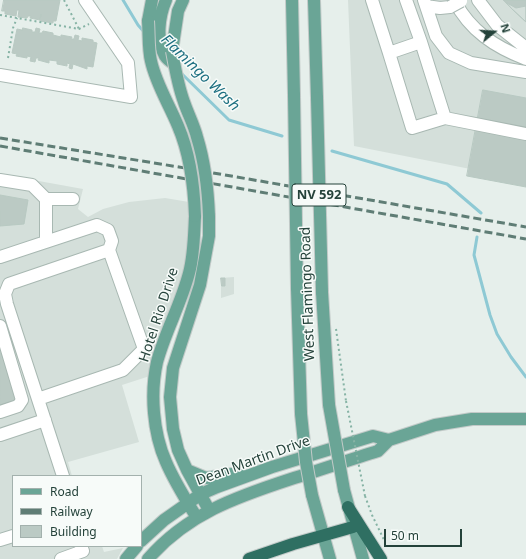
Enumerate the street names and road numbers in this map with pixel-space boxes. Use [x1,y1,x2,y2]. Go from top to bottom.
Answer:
road number: NV 592 [292,184,346,206]
street label: West Flamingo Road [297,227,319,361]
street label: Hotel Rio Drive [136,266,182,364]
street label: Dean Martin Drive [194,433,312,489]

